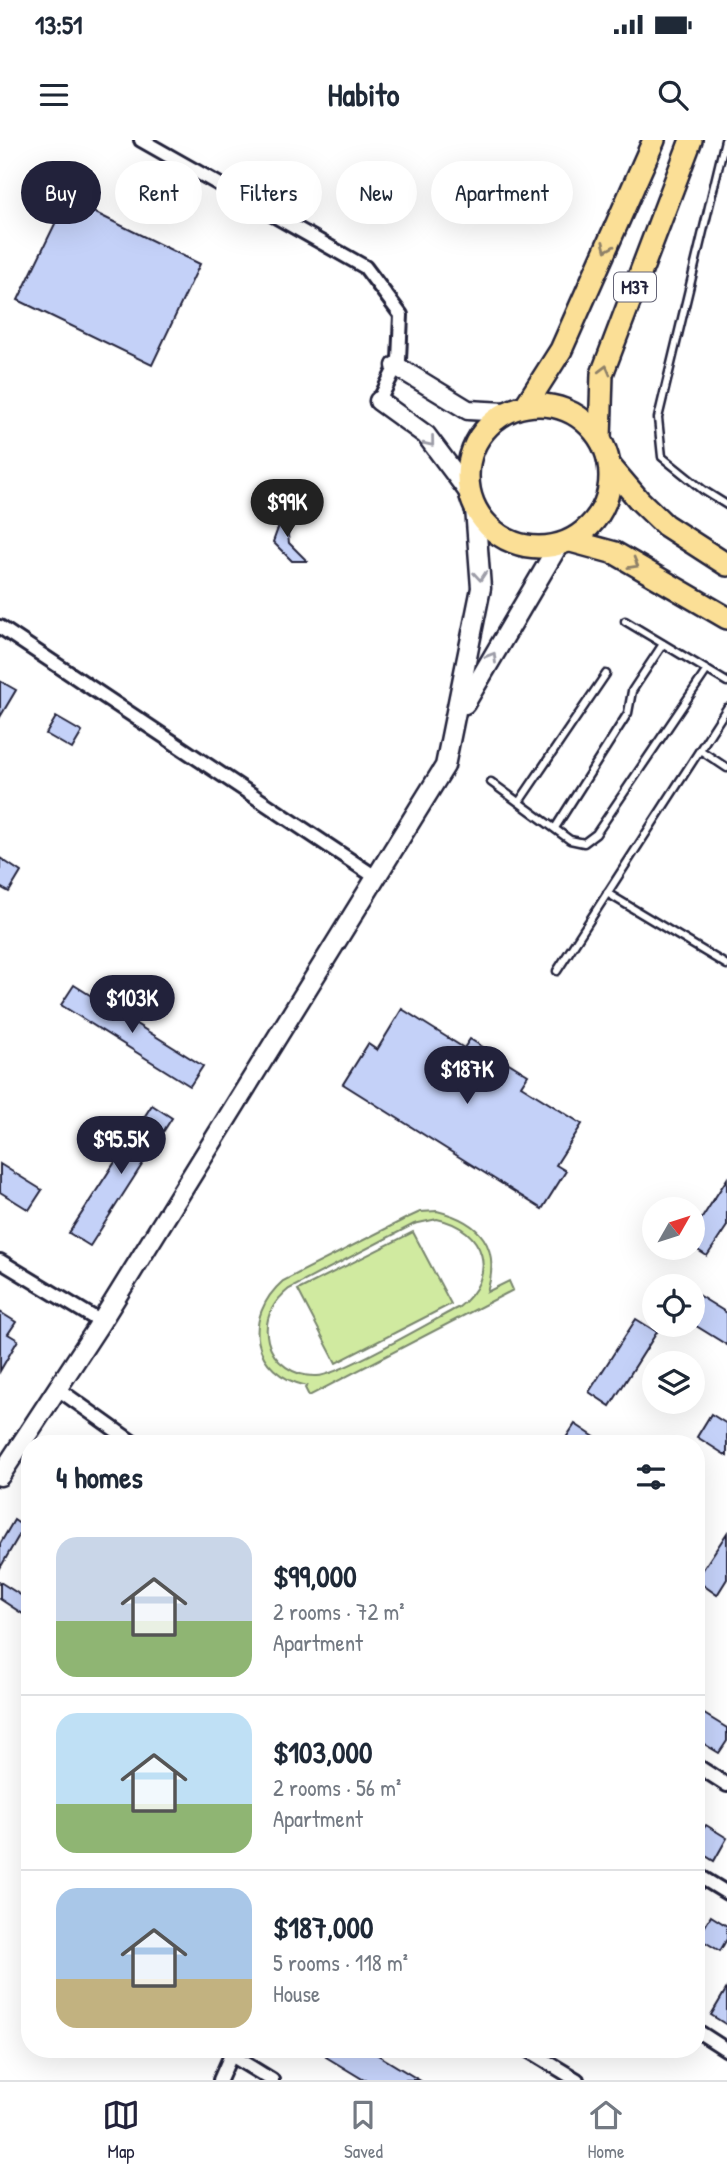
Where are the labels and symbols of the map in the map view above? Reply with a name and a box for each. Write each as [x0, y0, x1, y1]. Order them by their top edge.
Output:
one-way arrow [601, 240, 615, 252]
road number: M37 [614, 272, 656, 302]
one-way arrow [597, 364, 611, 376]
one-way arrow [422, 435, 435, 447]
pin: $99K [246, 480, 328, 539]
one-way arrow [627, 556, 640, 569]
one-way arrow [472, 570, 487, 581]
one-way arrow [484, 652, 497, 665]
pin: $103K [83, 976, 181, 1035]
pin: $187K [418, 1046, 516, 1106]
pin: $95.5K [64, 1116, 178, 1176]
north arrow [642, 1197, 705, 1260]

